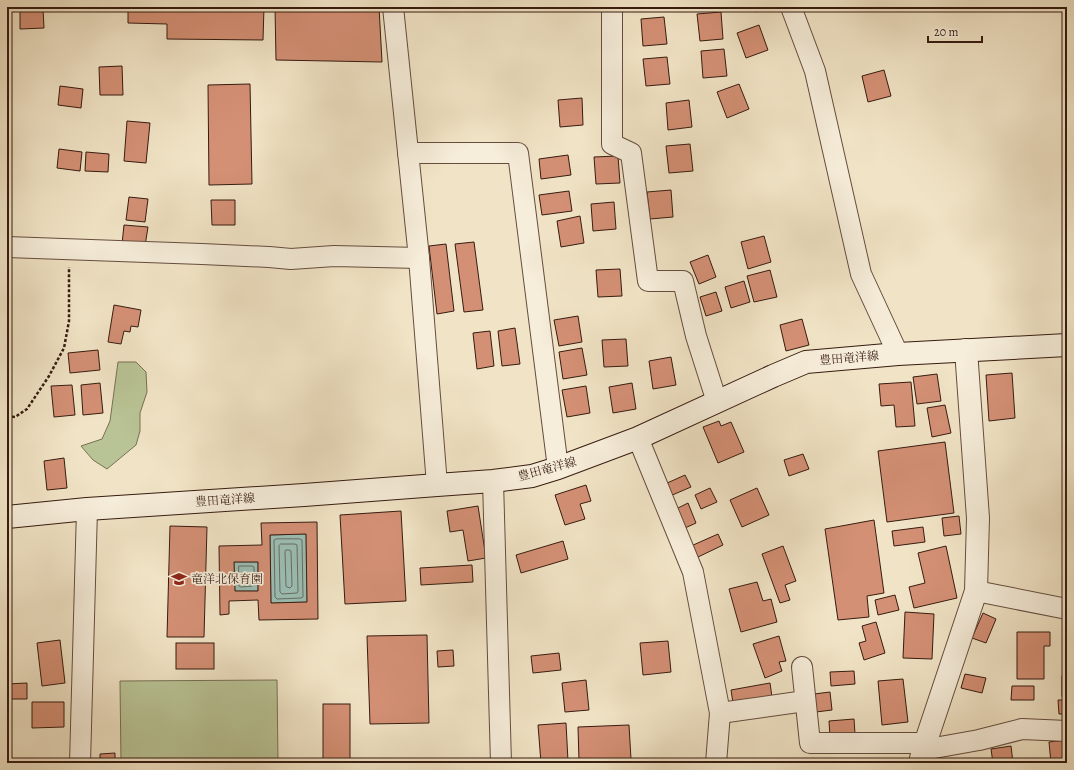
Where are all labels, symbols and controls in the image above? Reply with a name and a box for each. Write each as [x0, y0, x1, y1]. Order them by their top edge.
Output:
scale bar [928, 18, 982, 44]
text: 20 m [934, 24, 958, 40]
street label: 豊田竜洋線 [818, 347, 880, 369]
street label: 豊田竜洋線 [516, 454, 578, 484]
street label: 豊田竜洋線 [195, 490, 255, 510]
school or university icon: 竜洋北保育園 [170, 570, 188, 588]
place label: 竜洋北保育園 [191, 571, 263, 587]

